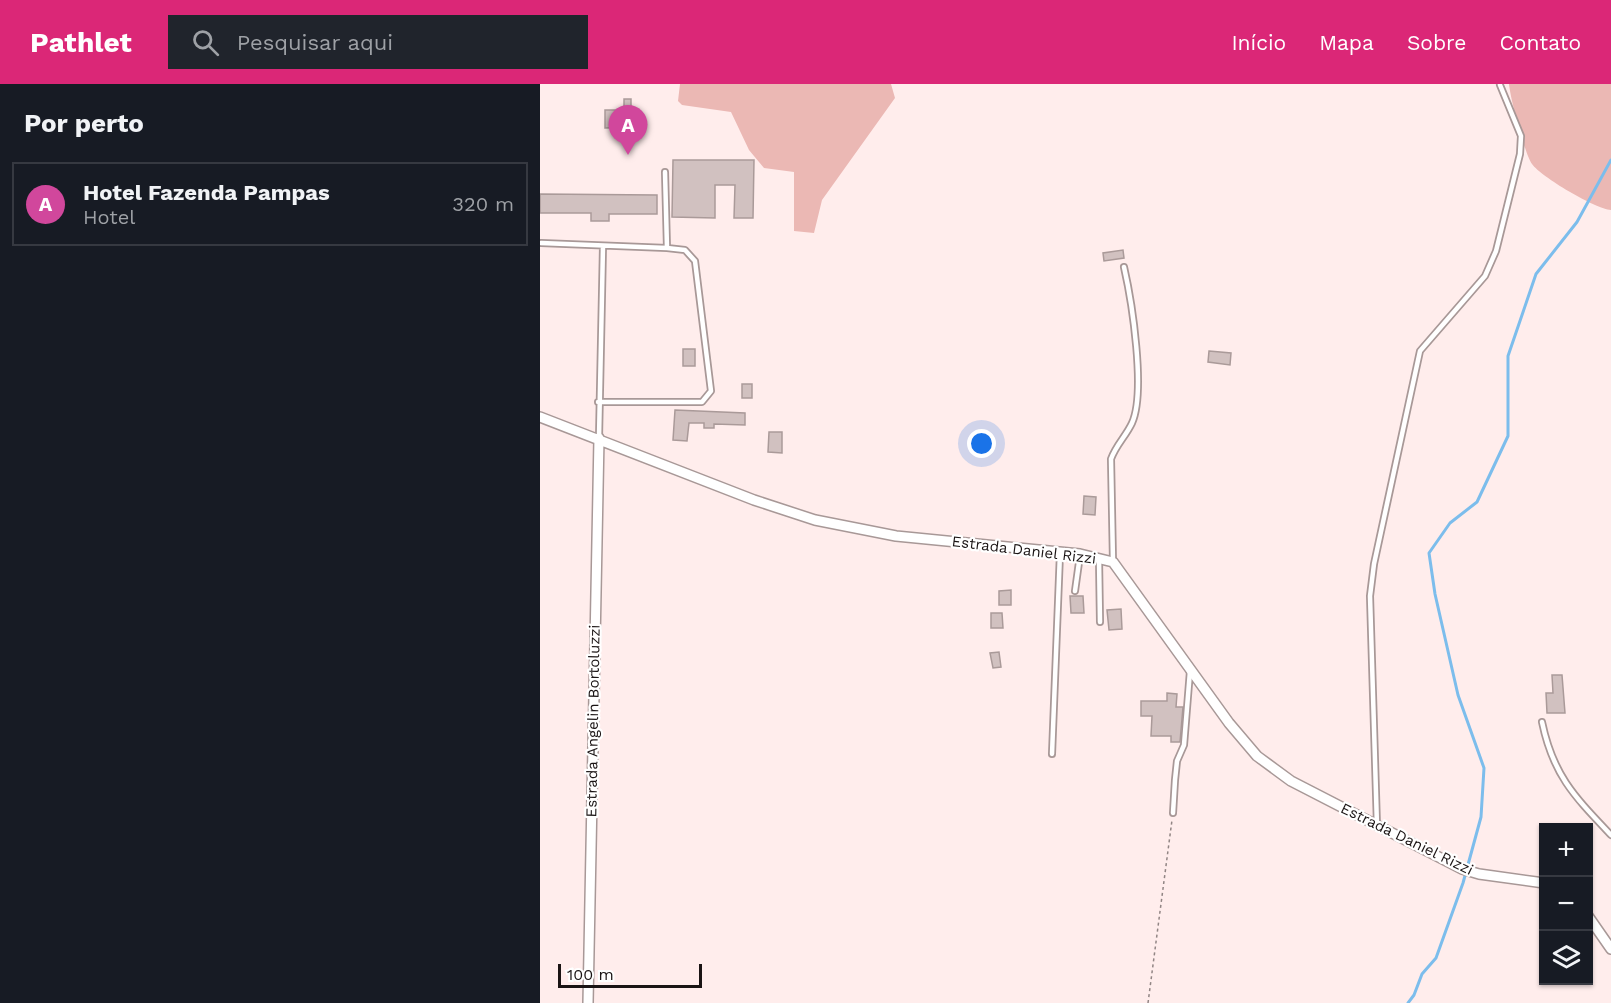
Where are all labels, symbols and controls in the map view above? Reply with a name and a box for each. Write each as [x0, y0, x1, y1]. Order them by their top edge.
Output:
search box [168, 15, 588, 69]
text: Pathlet [30, 26, 132, 59]
icon: search [189, 26, 222, 59]
text: Pesquisar aqui [237, 30, 393, 55]
text: Início [1231, 30, 1286, 55]
text: Mapa [1319, 30, 1374, 55]
text: Sobre [1407, 30, 1466, 55]
text: Contato [1499, 30, 1581, 55]
pin: A [608, 106, 647, 155]
text: Por perto [24, 108, 144, 138]
text: Hotel Fazenda Pampas [83, 180, 330, 205]
text: A [39, 192, 52, 216]
text: 320 m [452, 192, 514, 216]
text: Hotel [83, 205, 135, 229]
your location [967, 429, 996, 458]
street label: Estrada Daniel Rizzi [951, 532, 1097, 568]
street label: Estrada Angelin Bortoluzzi [582, 625, 604, 817]
street label: Estrada Daniel Rizzi [1338, 799, 1476, 879]
map controls [1539, 823, 1593, 985]
button: + [1539, 823, 1593, 877]
button: − [1539, 877, 1593, 931]
button: layers [1539, 931, 1593, 985]
scale bar [558, 961, 702, 988]
text: 100 m [567, 965, 614, 984]

